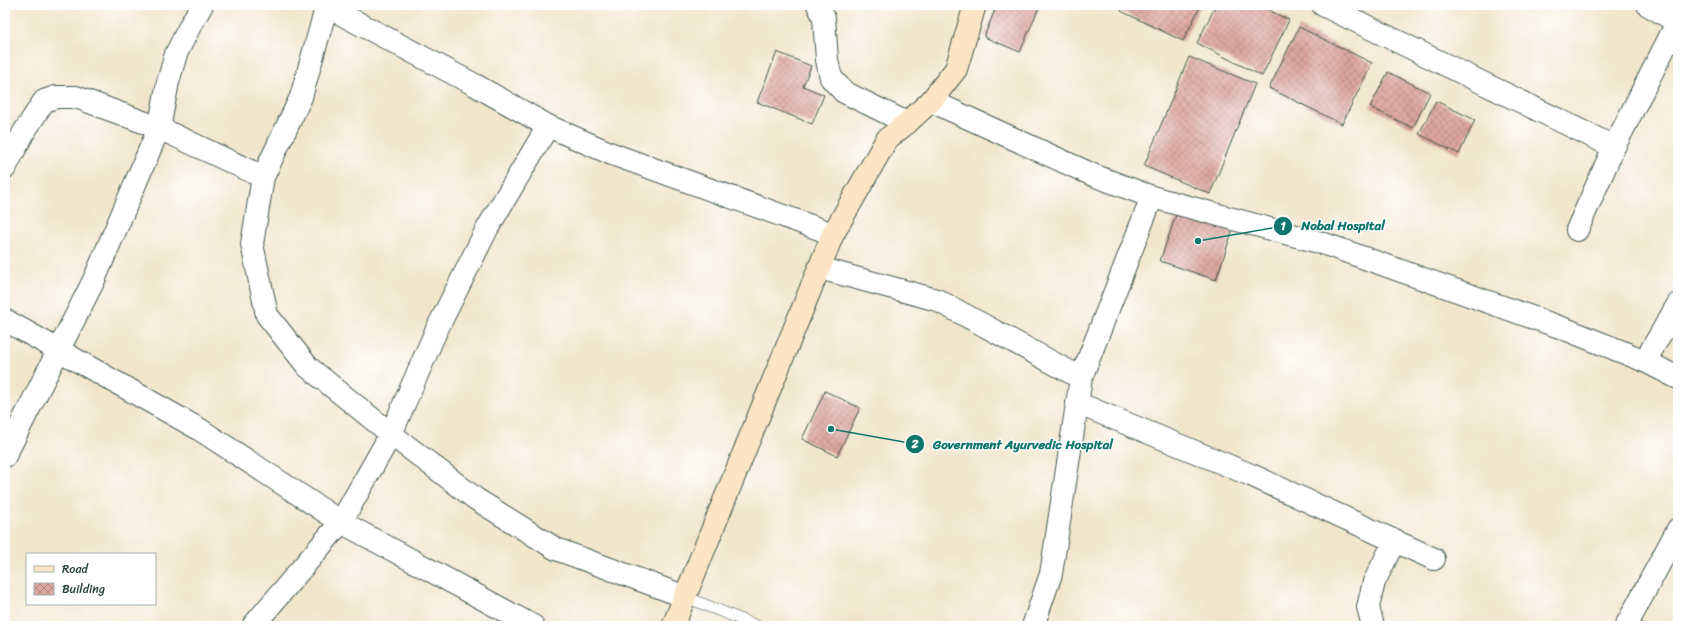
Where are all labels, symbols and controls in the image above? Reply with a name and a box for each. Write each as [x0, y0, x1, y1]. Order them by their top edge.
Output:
callout: Nobal Hospital [1273, 213, 1393, 238]
text: Nobal Hospital [1300, 214, 1386, 237]
text: 1 [1280, 215, 1286, 237]
callout: Government Ayurvedic Hospital [905, 432, 1121, 457]
text: 2 [911, 433, 919, 455]
text: Government Ayurvedic Hospital [932, 433, 1114, 456]
legend [26, 553, 156, 605]
text: Road [62, 558, 89, 580]
text: Building [62, 578, 105, 600]

